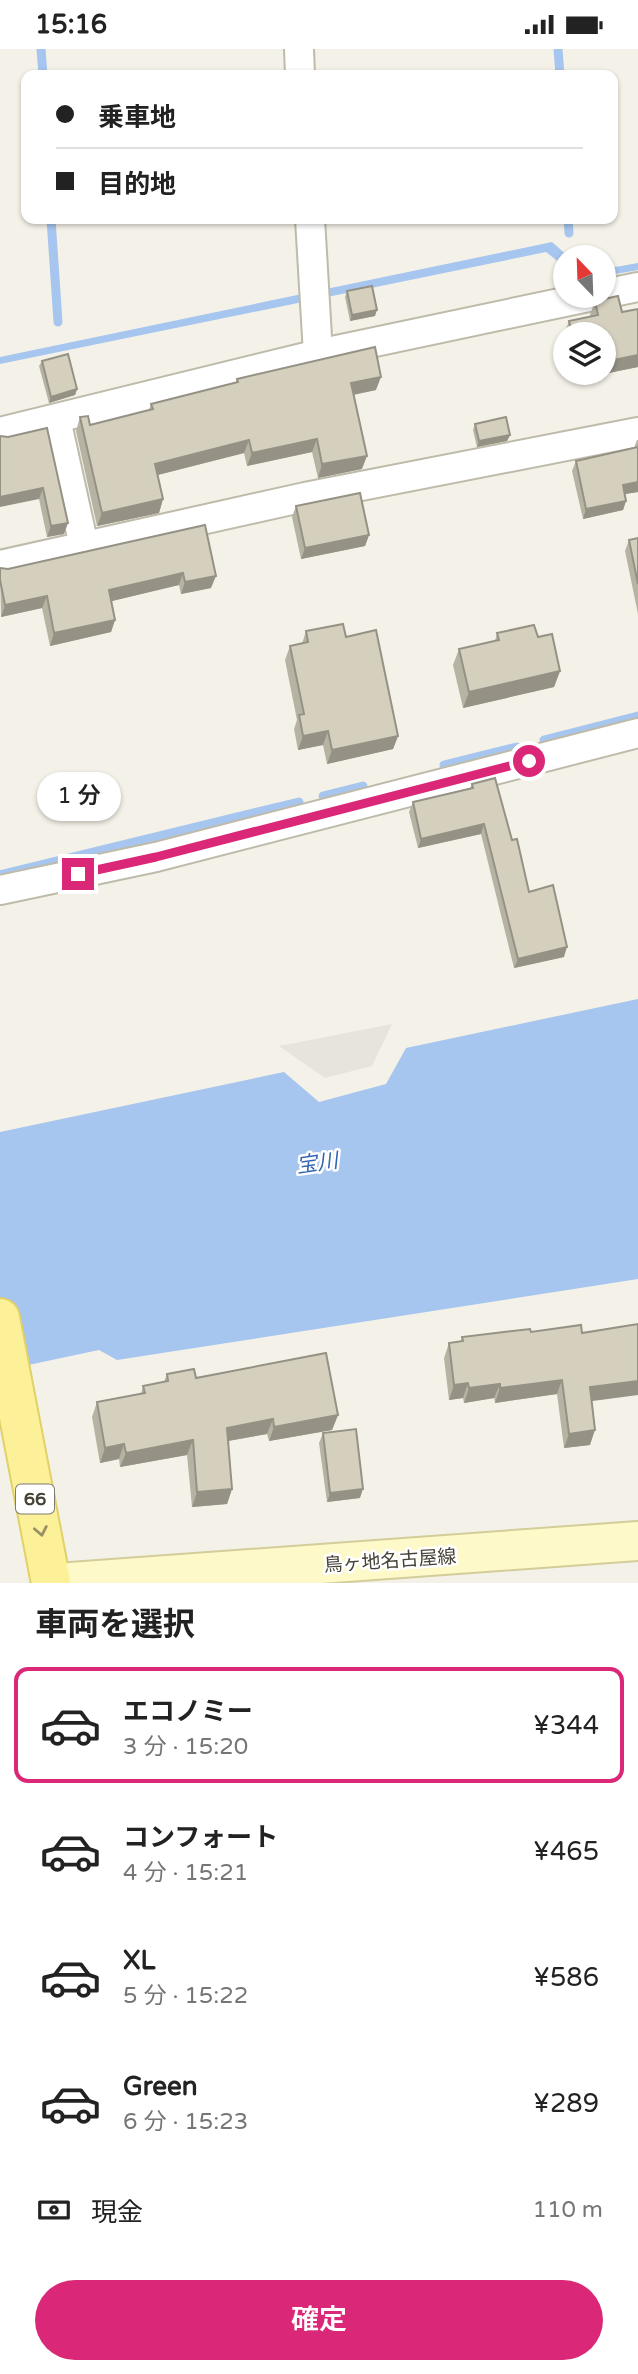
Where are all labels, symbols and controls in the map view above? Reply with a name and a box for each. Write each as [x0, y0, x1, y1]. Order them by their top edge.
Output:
text: 15:16 [35, 9, 107, 40]
text: 乗車地 [98, 102, 176, 133]
text: 目的地 [98, 169, 176, 200]
north arrow [553, 245, 616, 308]
map controls [553, 245, 616, 385]
button: layers [553, 322, 616, 385]
route start [513, 745, 545, 777]
callout: 1 分 [36, 773, 120, 821]
text: 1 分 [57, 782, 101, 810]
route end [62, 858, 94, 890]
water label: 宝川 [295, 1148, 342, 1179]
road number: 66 [16, 1485, 54, 1513]
one-way arrow [33, 1525, 48, 1537]
street label: 鳥ヶ地名古屋線 [323, 1545, 457, 1577]
text: 車両を選択 [35, 1606, 195, 1644]
icon: car [39, 1694, 102, 1757]
text: エコノミー [123, 1696, 253, 1727]
text: ¥344 [533, 1710, 599, 1741]
text: 3 分 · 15:20 [123, 1733, 248, 1761]
icon: car [39, 1820, 102, 1883]
text: コンフォート [123, 1822, 278, 1853]
text: ¥465 [533, 1836, 599, 1867]
text: 4 分 · 15:21 [123, 1859, 248, 1887]
text: XL [123, 1945, 155, 1976]
icon: car [39, 1946, 102, 2009]
text: ¥586 [533, 1962, 599, 1993]
text: 5 分 · 15:22 [123, 1982, 248, 2010]
text: Green [123, 2071, 198, 2102]
icon: car [39, 2072, 102, 2135]
text: ¥289 [533, 2088, 599, 2119]
text: 6 分 · 15:23 [123, 2108, 248, 2136]
icon: cash [35, 2191, 73, 2229]
text: 110 m [533, 2196, 603, 2224]
text: 現金 [91, 2197, 143, 2228]
button: 確定 [35, 2280, 603, 2360]

